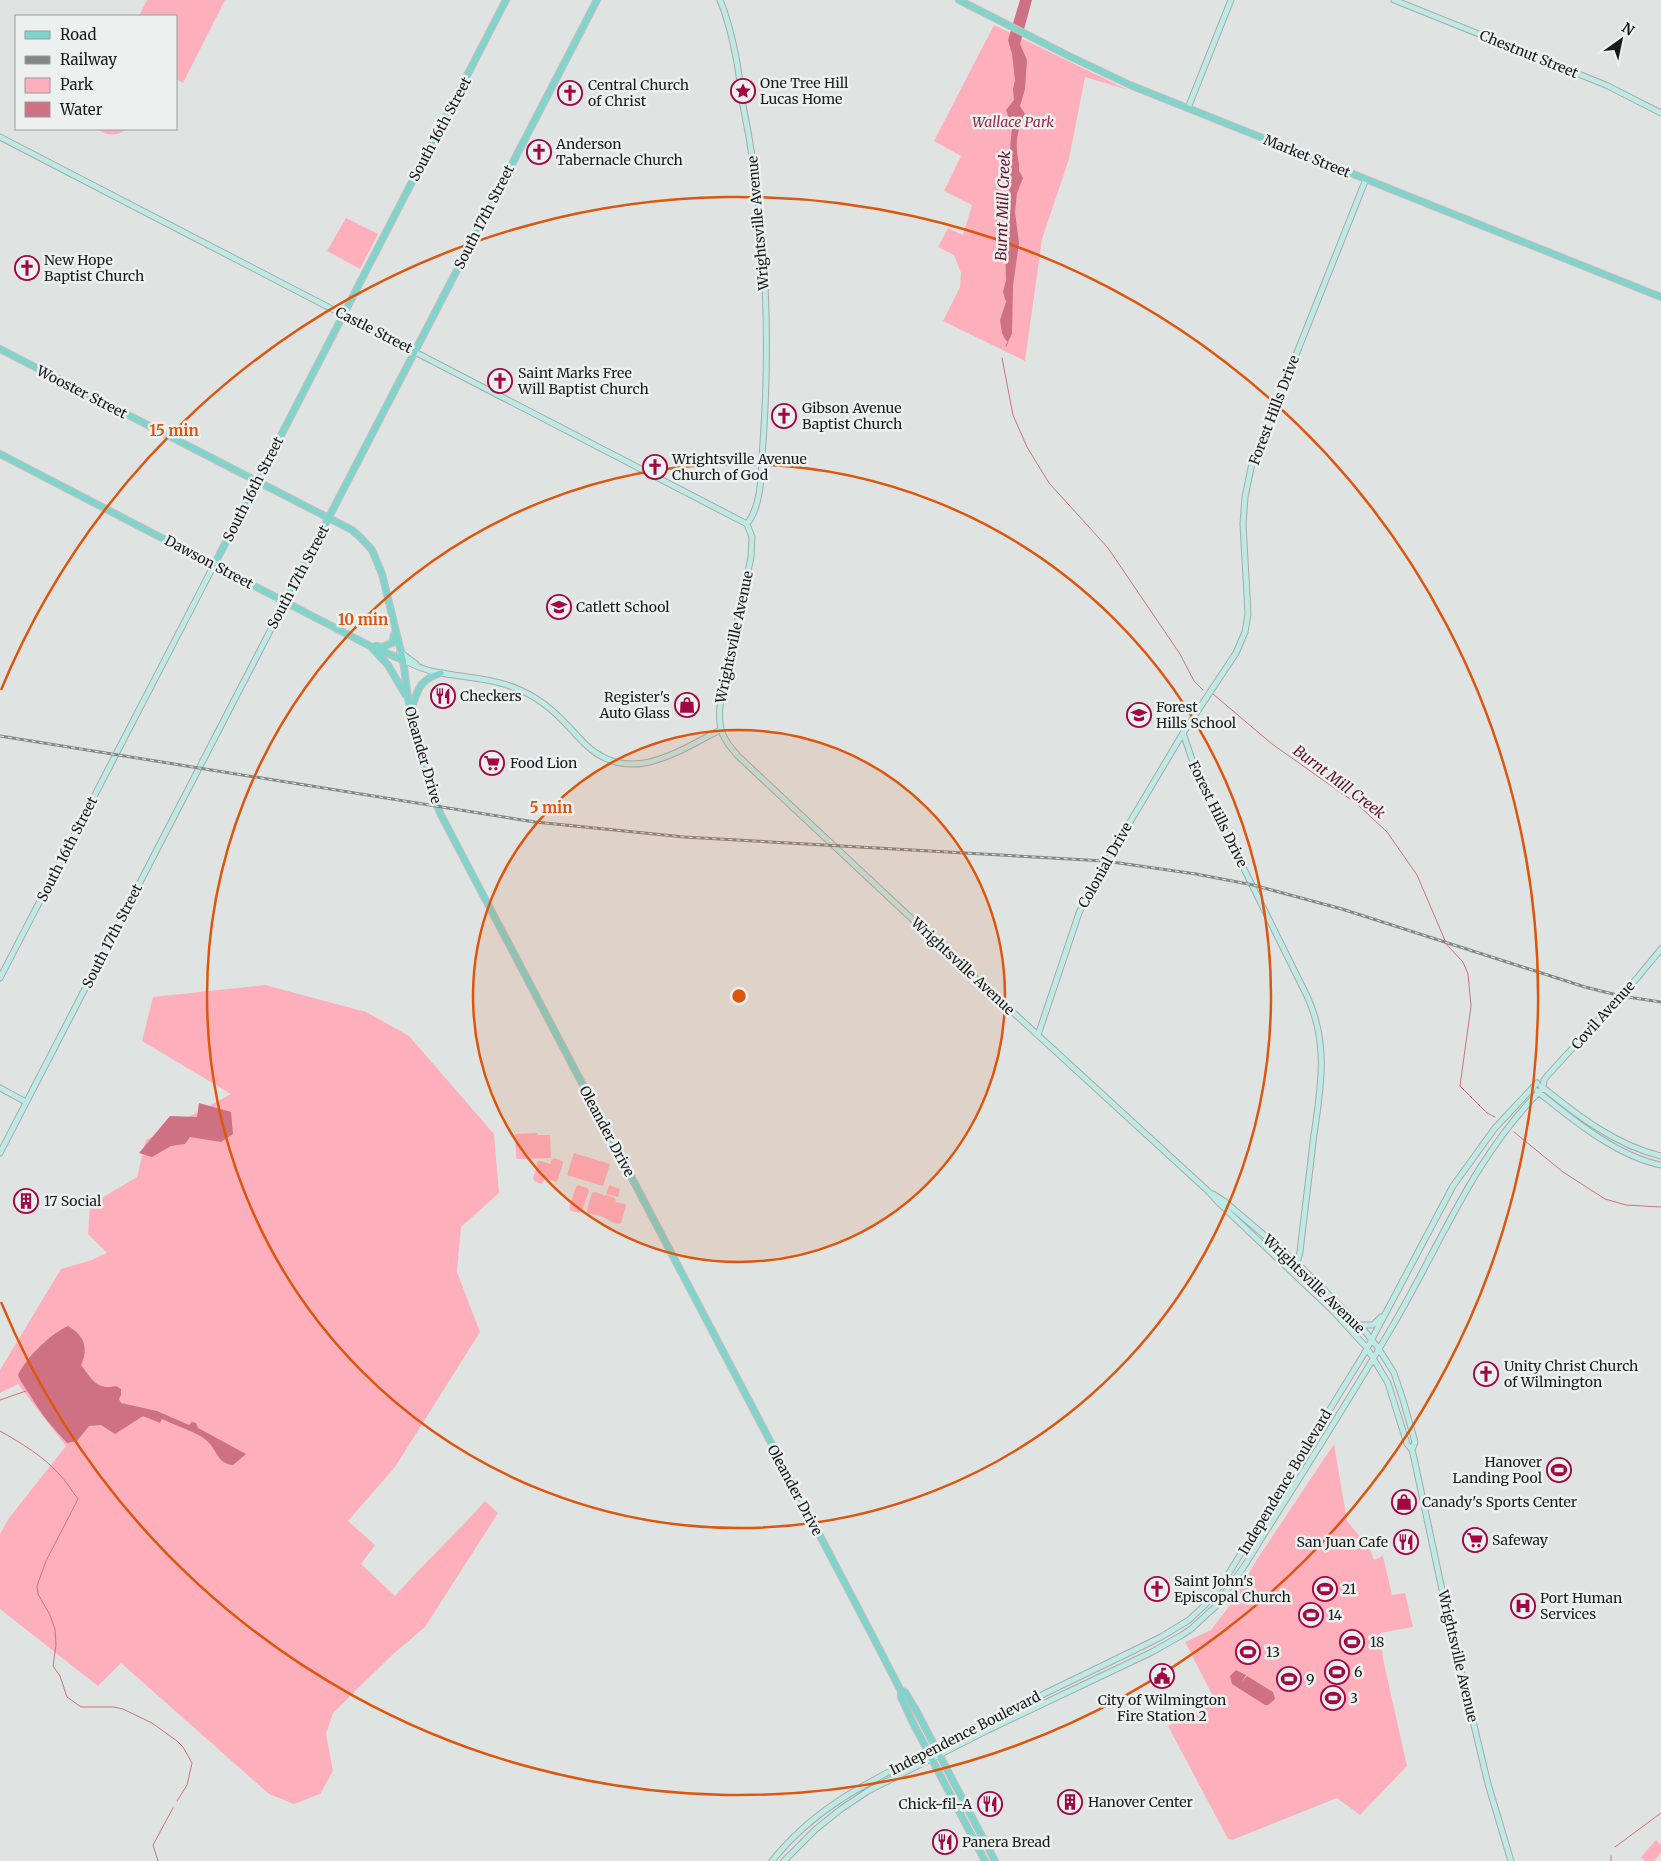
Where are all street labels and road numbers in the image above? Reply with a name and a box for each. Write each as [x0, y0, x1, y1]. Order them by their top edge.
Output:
street label: Chestnut Street [1477, 26, 1581, 82]
street label: South 16th Street [405, 73, 475, 184]
street label: Market Street [1261, 130, 1354, 182]
street label: Wrightsville Avenue [743, 155, 773, 292]
street label: South 17th Street [450, 161, 518, 272]
street label: Castle Street [332, 303, 416, 357]
street label: Forest Hills Drive [1245, 353, 1303, 467]
street label: Wooster Street [33, 361, 131, 423]
street label: South 16th Street [219, 433, 287, 544]
street label: South 17th Street [263, 522, 333, 632]
street label: Dawson Street [162, 531, 257, 593]
street label: Wrightsville Avenue [711, 569, 757, 706]
street label: Oleander Drive [401, 704, 445, 806]
street label: Forest Hills Drive [1184, 758, 1252, 870]
street label: South 16th Street [33, 793, 101, 904]
street label: Colonial Drive [1074, 819, 1136, 911]
street label: South 17th Street [78, 880, 146, 991]
street label: Wrightsville Avenue [907, 913, 1018, 1019]
street label: Covil Avenue [1567, 977, 1639, 1053]
street label: Oleander Drive [576, 1083, 638, 1179]
street label: Wrightsville Avenue [1259, 1230, 1369, 1337]
street label: Independence Boulevard [1234, 1406, 1336, 1558]
street label: Oleander Drive [764, 1442, 826, 1538]
street label: Wrightsville Avenue [1434, 1587, 1482, 1724]
street label: Independence Boulevard [887, 1687, 1044, 1779]

